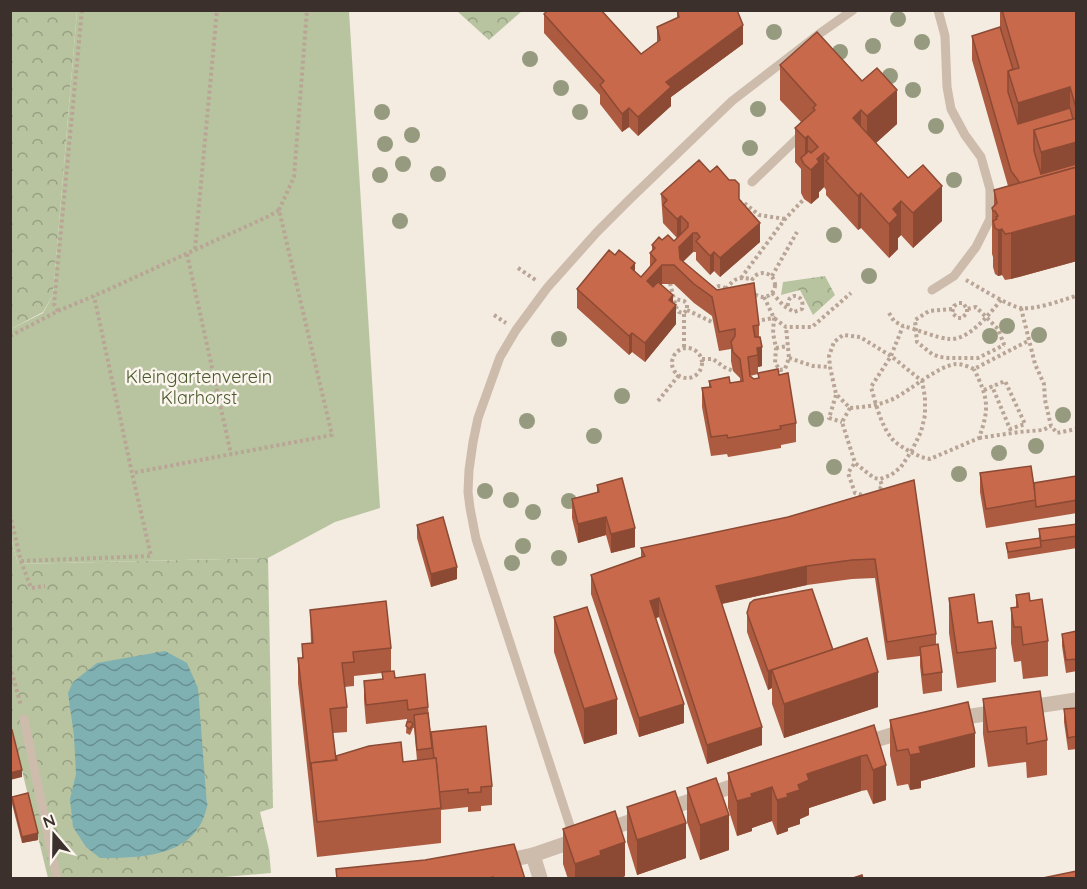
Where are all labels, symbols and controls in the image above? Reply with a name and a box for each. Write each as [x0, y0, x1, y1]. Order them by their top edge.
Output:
park label: Kleingartenverein Klarhorst [126, 365, 272, 409]
north arrow [24, 805, 84, 865]
text: N [40, 809, 58, 832]

